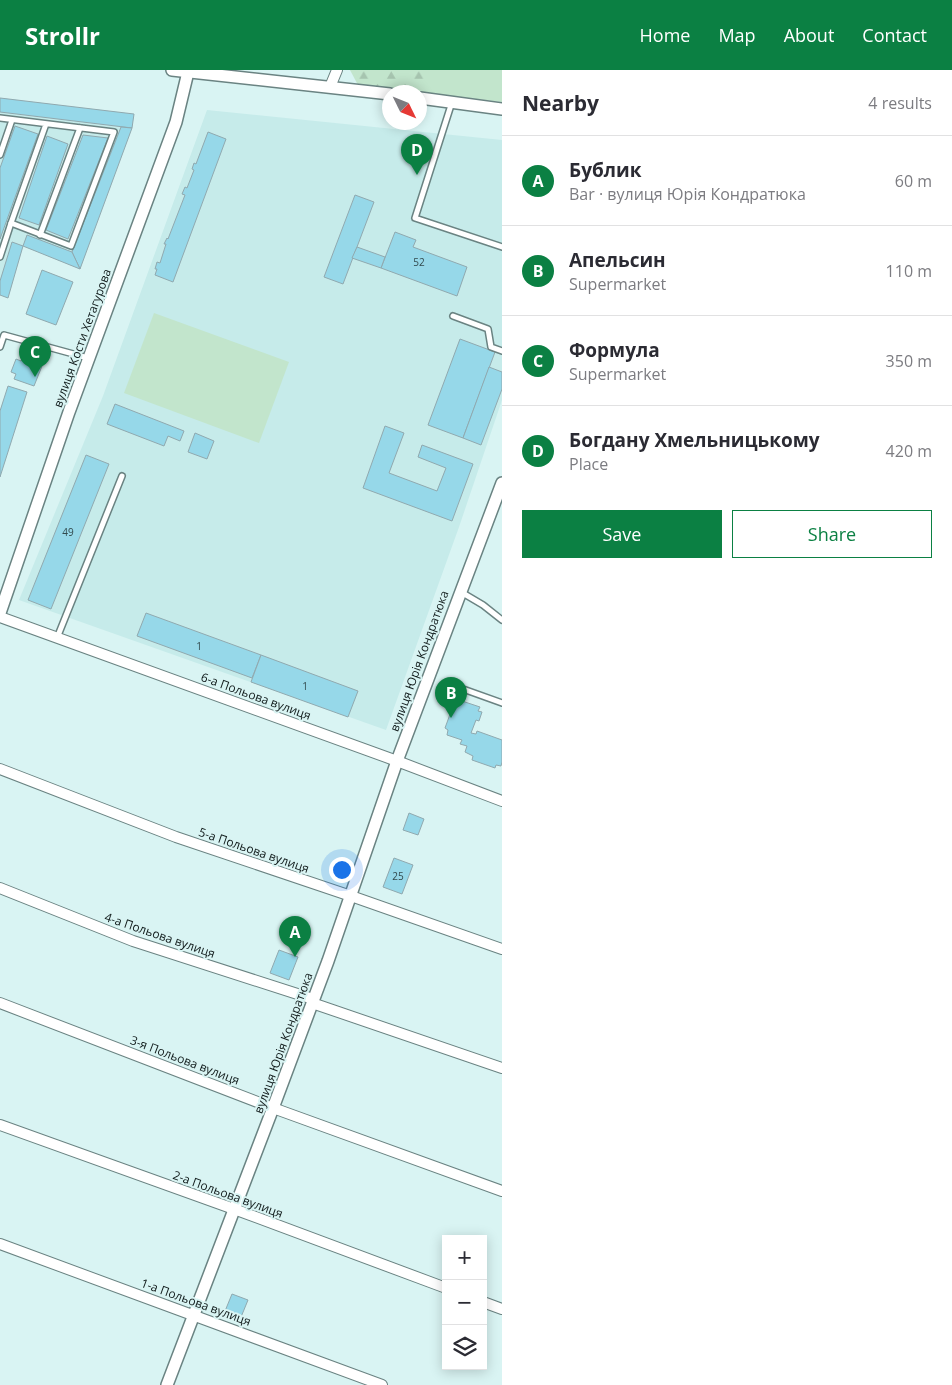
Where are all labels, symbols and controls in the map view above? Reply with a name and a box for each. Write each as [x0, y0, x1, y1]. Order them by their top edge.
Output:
text: Strollr [25, 19, 100, 52]
text: Home [640, 23, 690, 47]
text: Map [718, 23, 756, 47]
text: About [784, 23, 834, 47]
text: Contact [862, 23, 927, 47]
north arrow [382, 85, 427, 130]
text: Nearby [522, 89, 599, 117]
text: 4 results [868, 92, 932, 114]
pin: D [401, 134, 433, 175]
text: Бублик [569, 157, 641, 183]
text: A [532, 170, 544, 192]
text: 60 m [895, 170, 932, 192]
text: Bar · вулиця Юрія Кондратюка [569, 183, 806, 205]
text: Апельсин [569, 247, 666, 273]
house number: 52 [413, 255, 425, 269]
text: B [533, 260, 543, 282]
text: 110 m [886, 260, 932, 282]
street label: вулиця Кости Хетагурова [49, 266, 115, 410]
text: Supermarket [569, 273, 666, 295]
pin: C [19, 336, 51, 377]
text: Формула [569, 337, 660, 363]
text: C [533, 350, 543, 372]
text: 350 m [886, 350, 932, 372]
text: Supermarket [569, 363, 666, 385]
text: Богдану Хмельницькому [569, 427, 820, 453]
text: D [532, 440, 544, 462]
text: 420 m [886, 440, 932, 462]
text: Place [569, 453, 608, 475]
button: Save [522, 510, 722, 558]
button: Share [732, 510, 932, 558]
house number: 49 [62, 525, 74, 539]
street label: вулиця Юрія Кондратюка [386, 588, 452, 734]
house number: 1 [196, 639, 202, 653]
street label: 6-а Польова вулиця [199, 668, 313, 724]
pin: B [435, 677, 467, 718]
house number: 1 [302, 679, 308, 693]
street label: 5-а Польова вулиця [196, 823, 312, 877]
your location [329, 857, 355, 883]
house number: 25 [392, 869, 404, 883]
street label: 4-а Польова вулиця [102, 908, 218, 962]
pin: A [279, 916, 311, 957]
street label: вулиця Юрія Кондратюка [250, 970, 316, 1116]
street label: 3-я Польова вулиця [128, 1031, 242, 1089]
street label: 2-а Польова вулиця [171, 1166, 285, 1222]
map controls [442, 1235, 487, 1370]
button: + [442, 1235, 487, 1280]
street label: 1-а Польова вулиця [139, 1274, 253, 1330]
button: − [442, 1280, 487, 1325]
button: layers [442, 1325, 487, 1370]

